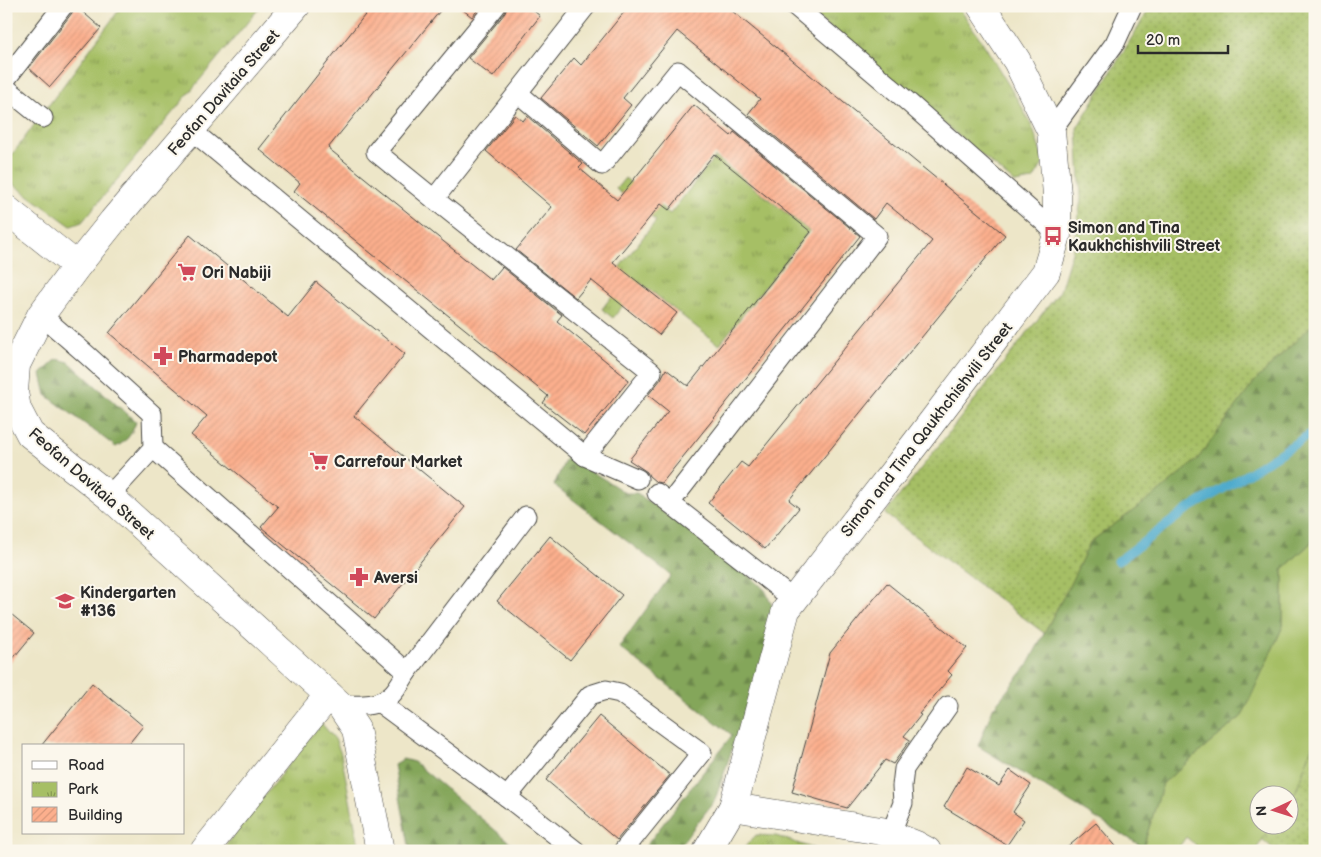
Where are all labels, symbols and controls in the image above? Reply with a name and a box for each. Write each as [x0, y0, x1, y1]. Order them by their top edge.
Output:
scale bar [1138, 22, 1228, 54]
street label: Feofan Davitaia Street [164, 26, 284, 160]
text: 20 m [1146, 31, 1180, 50]
place label: Simon and Tina Kaukhchishvili Street [1068, 219, 1221, 256]
bus stop icon: Simon and Tina Kaukhchishvili Street [1042, 225, 1064, 247]
supermarket icon: Ori Nabiji [176, 261, 198, 283]
place label: Ori Nabiji [202, 264, 271, 283]
street label: Simon and Tina Qaukhchishvili Street [838, 319, 1017, 541]
pharmacy icon: Pharmadepot [152, 345, 174, 367]
place label: Pharmadepot [178, 348, 278, 367]
street label: Feofan Davitaia Street [24, 424, 158, 544]
supermarket icon: Carrefour Market [308, 450, 330, 472]
place label: Carrefour Market [334, 453, 463, 472]
pharmacy icon: Aversi [348, 566, 370, 588]
place label: Aversi [373, 569, 418, 588]
place label: Kindergarten #136 [80, 584, 176, 621]
school or university icon: Kindergarten #136 [54, 590, 76, 612]
legend [22, 744, 185, 834]
text: Road [68, 756, 104, 775]
text: Park [68, 780, 99, 799]
north arrow [1248, 784, 1298, 834]
text: N [1253, 805, 1270, 817]
text: Building [68, 806, 123, 825]

